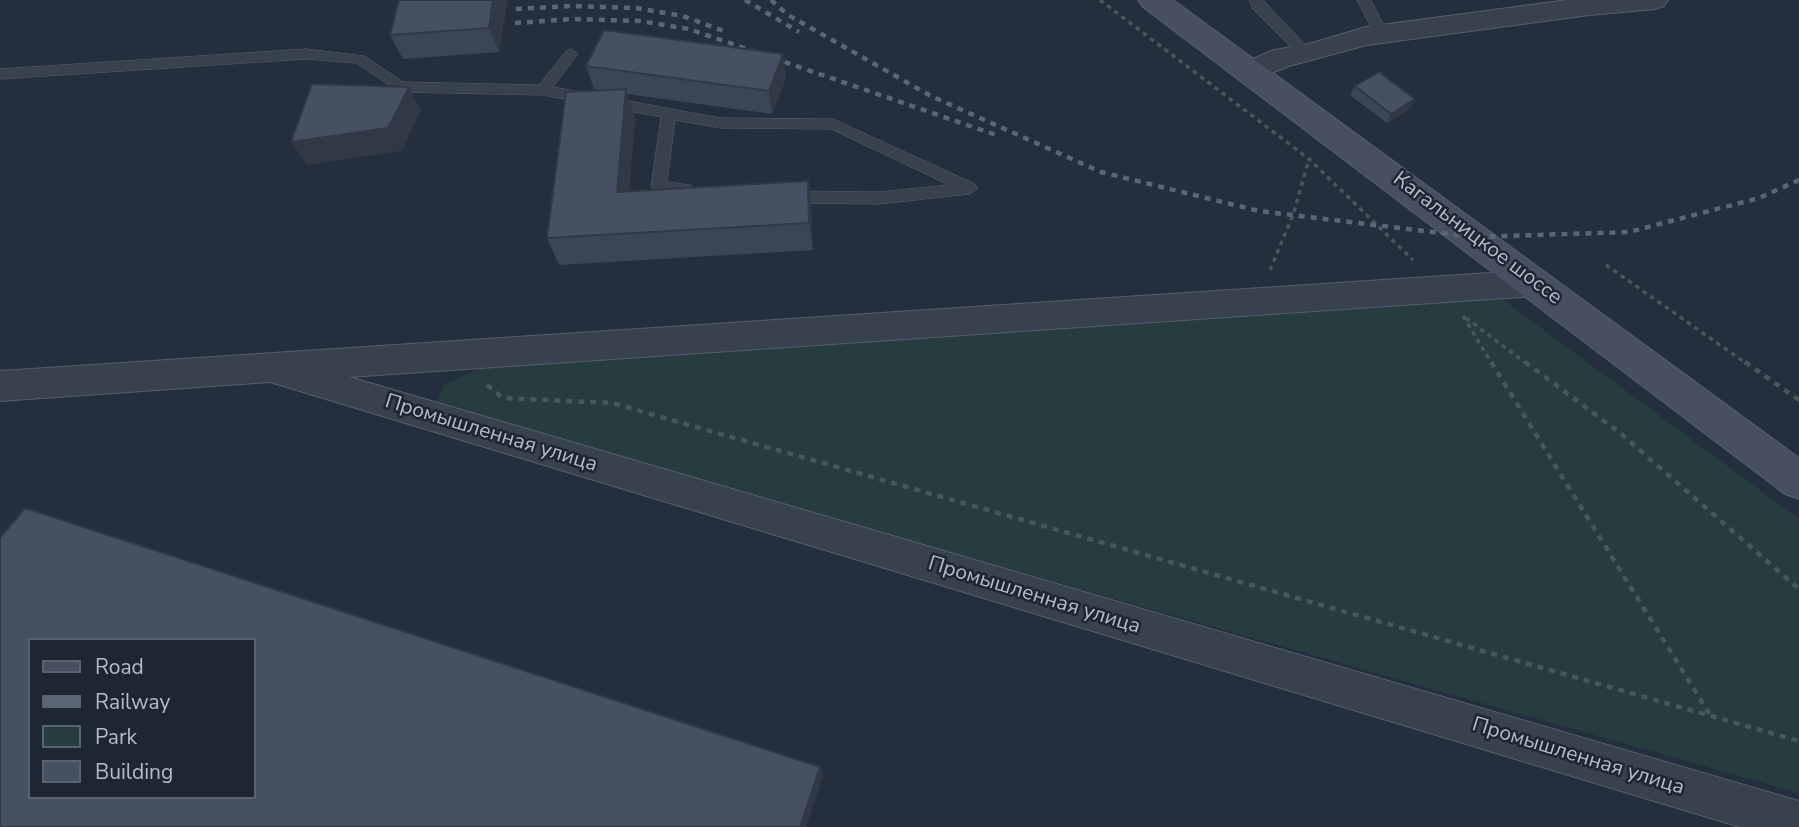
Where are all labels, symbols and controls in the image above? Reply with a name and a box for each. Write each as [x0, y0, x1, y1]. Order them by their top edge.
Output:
street label: Кагальницкое шоссе [1387, 167, 1567, 311]
street label: Промышленная улица [382, 390, 600, 478]
street label: Промышленная улица [925, 552, 1143, 640]
legend [28, 638, 256, 799]
text: Road [95, 653, 144, 681]
text: Railway [95, 688, 170, 716]
street label: Промышленная улица [1469, 713, 1687, 801]
text: Park [95, 723, 137, 751]
text: Building [95, 758, 173, 786]

